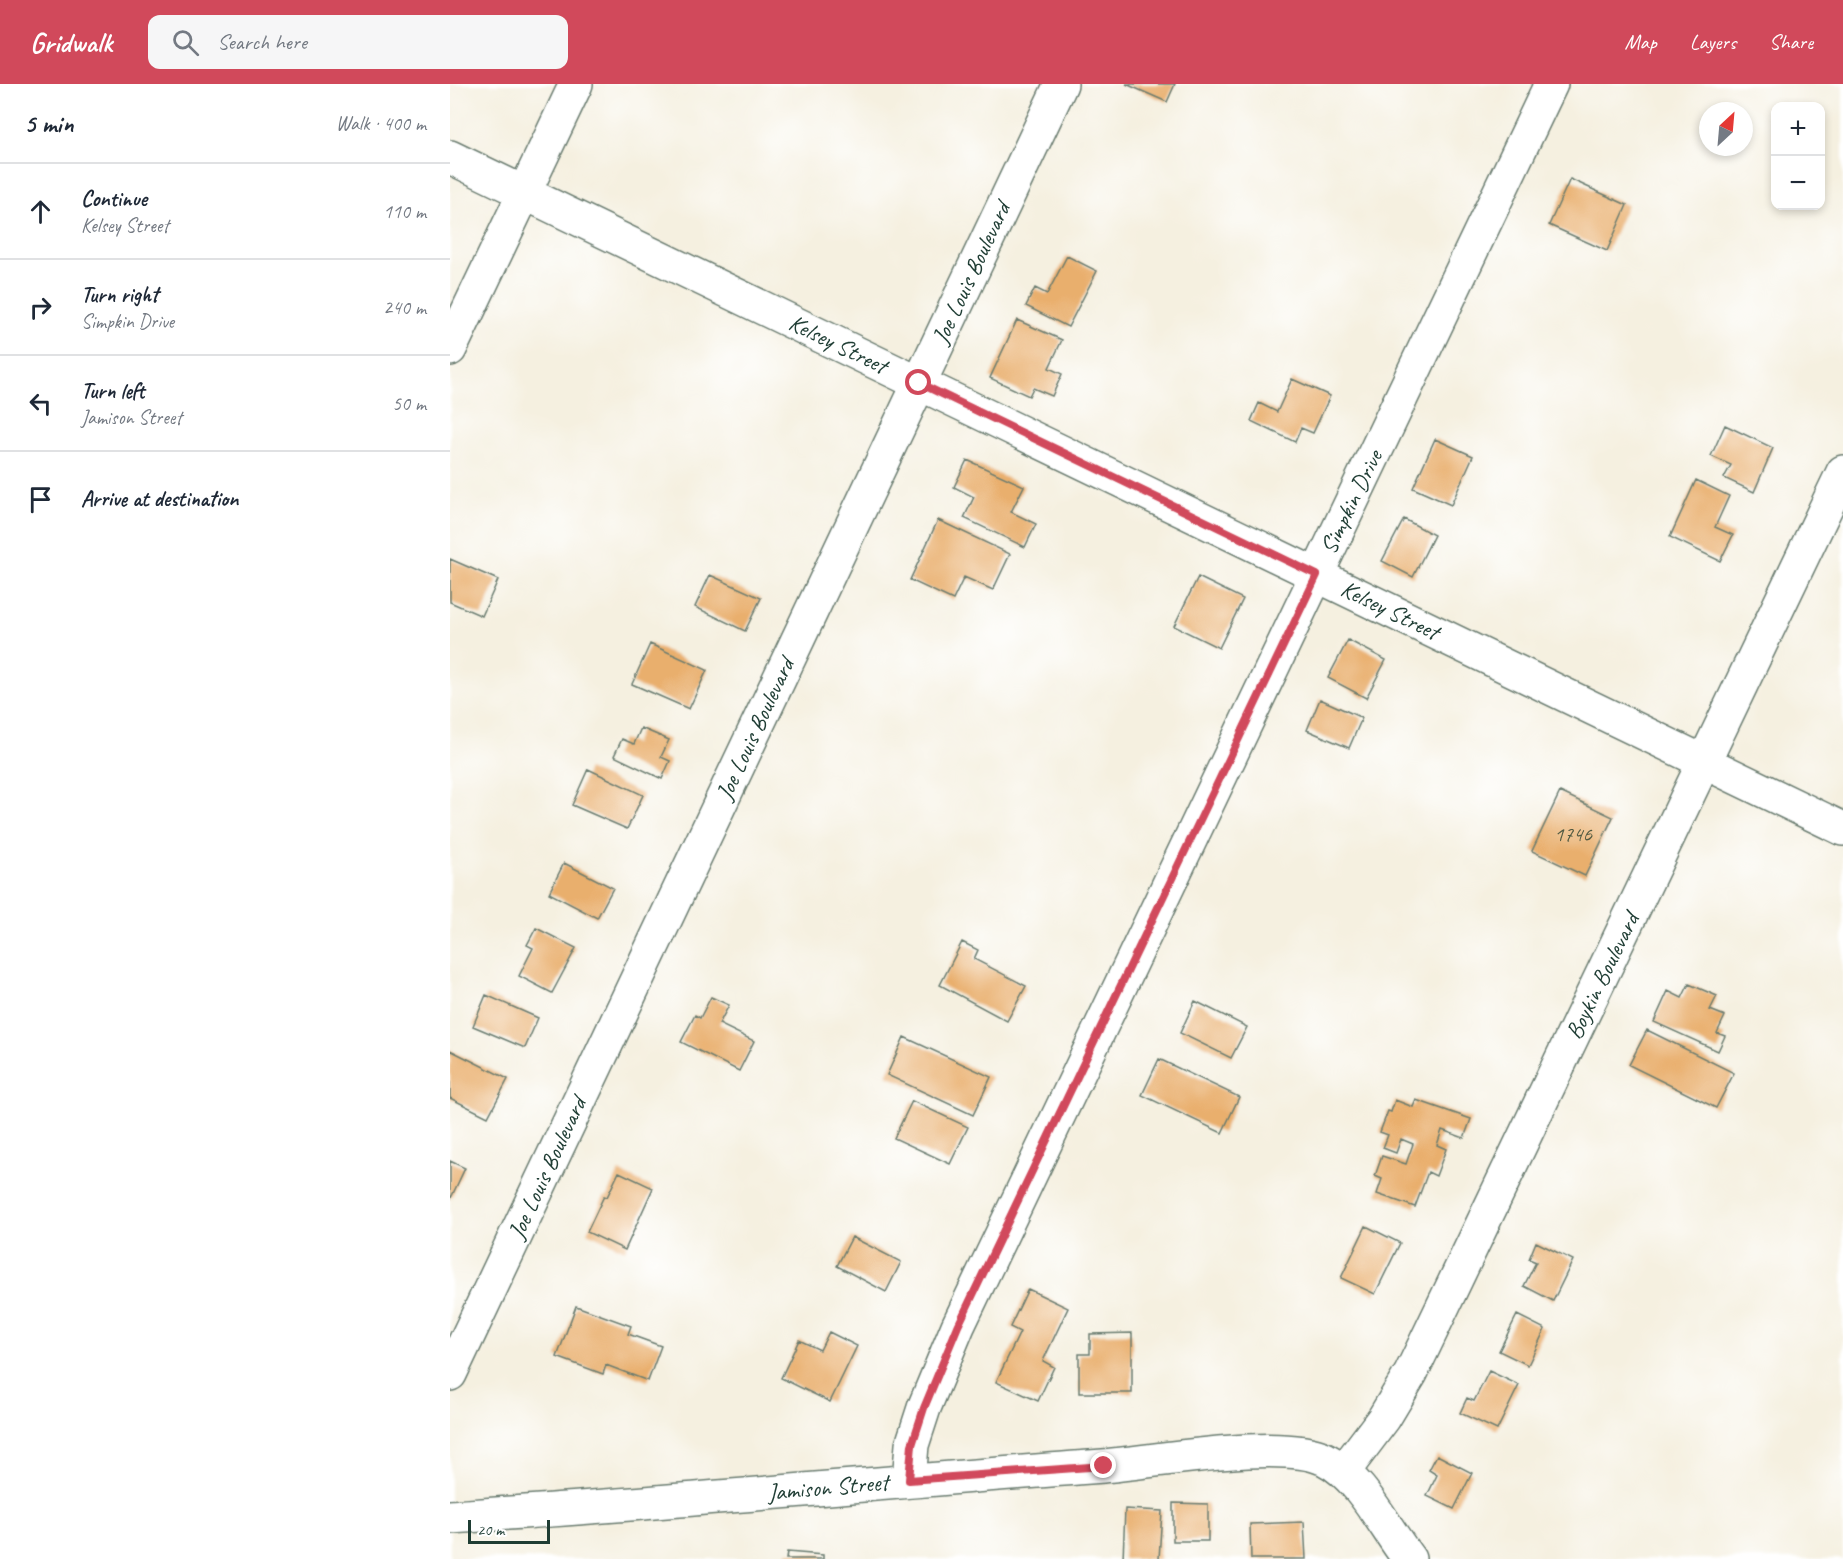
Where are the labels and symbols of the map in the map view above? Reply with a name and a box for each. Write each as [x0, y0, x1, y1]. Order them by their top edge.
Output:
north arrow [1699, 102, 1753, 156]
street label: Joe Louis Boulevard [925, 194, 1018, 349]
street label: Kelsey Street [784, 307, 895, 382]
route start [905, 369, 931, 395]
street label: Simpkin Drive [1313, 443, 1390, 559]
street label: Kelsey Street [1336, 573, 1447, 648]
street label: Joe Louis Boulevard [709, 650, 802, 805]
house number: 1746 [1554, 821, 1592, 847]
street label: Boykin Boulevard [1559, 905, 1647, 1044]
street label: Joe Louis Boulevard [501, 1089, 594, 1244]
route end [1090, 1452, 1116, 1478]
street label: Jamison Street [765, 1467, 893, 1507]
scale bar [468, 1517, 550, 1544]

